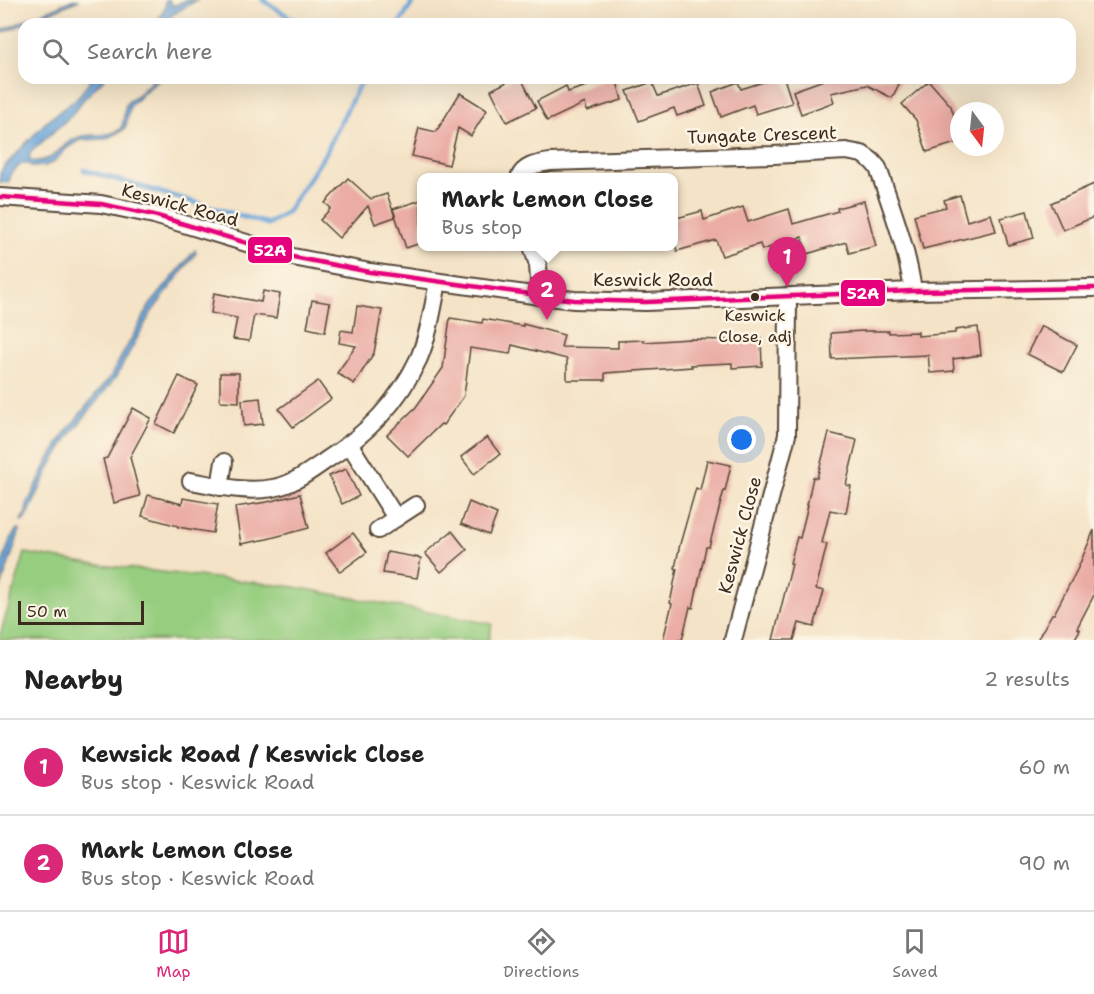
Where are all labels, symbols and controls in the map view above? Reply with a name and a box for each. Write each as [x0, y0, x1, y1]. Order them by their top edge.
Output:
search box [18, 18, 1076, 84]
icon: search [39, 35, 72, 68]
text: Search here [87, 37, 213, 66]
north arrow [950, 102, 1004, 156]
street label: Tungate Crescent [687, 120, 837, 150]
popup [417, 173, 678, 251]
street label: Keswick Road [119, 178, 241, 232]
text: Mark Lemon Close [442, 185, 653, 214]
text: Bus stop [442, 214, 522, 240]
line badge: 52A [247, 236, 293, 264]
pin: 1 [768, 238, 806, 287]
text: 52A [254, 240, 286, 261]
street label: Keswick Road [593, 268, 713, 292]
pin: 2 [528, 270, 566, 320]
line badge: 52A [840, 279, 886, 307]
text: 52A [847, 283, 879, 304]
marker: Keswick Close, adj [749, 291, 761, 303]
place label: Keswick Close, adj [718, 305, 792, 347]
your location [727, 425, 756, 454]
street label: Keswick Close [713, 474, 767, 596]
scale bar [18, 598, 144, 626]
text: 50 m [27, 601, 67, 622]
text: Nearby [24, 662, 123, 697]
text: 2 results [984, 666, 1070, 692]
text: Kewsick Road / Keswick Close [81, 740, 425, 769]
text: 1 [39, 754, 48, 780]
text: 60 m [1018, 754, 1070, 780]
text: Bus stop · Keswick Road [81, 769, 315, 795]
text: Mark Lemon Close [81, 836, 293, 865]
text: 2 [37, 850, 51, 876]
text: 90 m [1018, 850, 1070, 876]
text: Bus stop · Keswick Road [81, 865, 315, 891]
tab: Map [156, 925, 191, 982]
tab: Directions [503, 925, 580, 982]
tab: Saved [892, 925, 938, 982]

